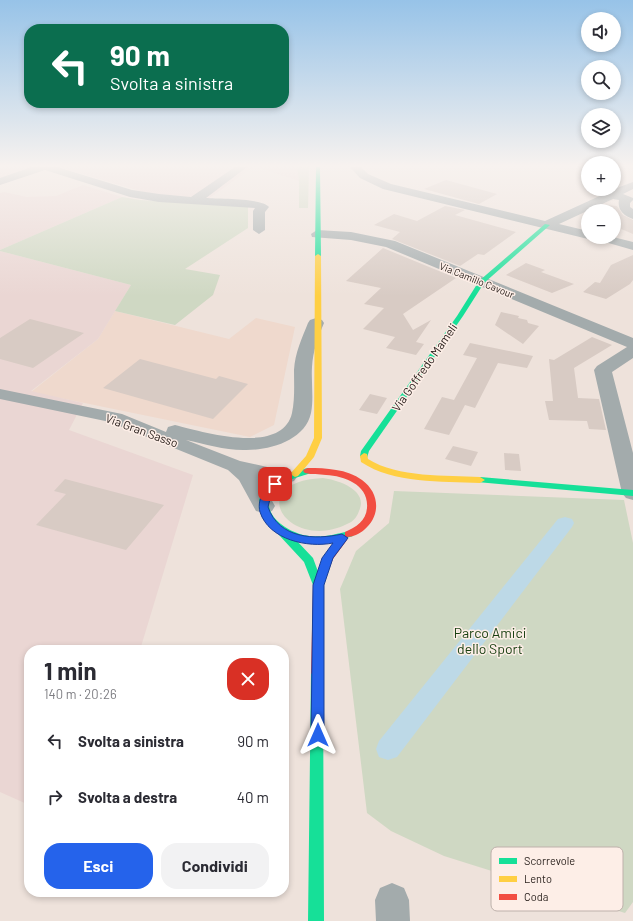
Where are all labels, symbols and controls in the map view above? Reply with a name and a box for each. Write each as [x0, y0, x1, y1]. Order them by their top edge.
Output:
map controls [581, 12, 621, 244]
button: sound [581, 12, 621, 52]
text: 90 m [110, 38, 170, 72]
icon: left [44, 40, 96, 92]
button: search [581, 60, 621, 100]
text: Svolta a sinistra [110, 72, 233, 94]
button: layers [581, 108, 621, 148]
button: + [581, 156, 621, 196]
button: − [581, 204, 621, 244]
street label: Via Camillo Cavour [438, 260, 516, 301]
street label: Via Goffredo Mameli [388, 320, 460, 414]
street label: Via Gran Sasso [104, 410, 180, 450]
pin [258, 467, 292, 501]
icon: arrive [264, 473, 286, 495]
park label: Parco Amici dello Sport [454, 624, 526, 657]
text: 1 min [44, 656, 97, 685]
button: close [227, 658, 269, 700]
text: 140 m · 20:26 [44, 686, 117, 702]
position arrow [297, 714, 339, 756]
icon: left [44, 730, 66, 752]
text: Svolta a sinistra [78, 732, 184, 750]
text: 90 m [237, 732, 269, 750]
icon: right [44, 786, 66, 808]
text: Svolta a destra [78, 788, 177, 806]
text: 40 m [237, 788, 269, 806]
button: Esci [44, 843, 153, 889]
button: Condividi [161, 843, 269, 889]
legend [491, 847, 623, 911]
text: Scorrevole [524, 854, 575, 867]
text: Lento [524, 872, 552, 885]
text: Coda [524, 890, 548, 903]

